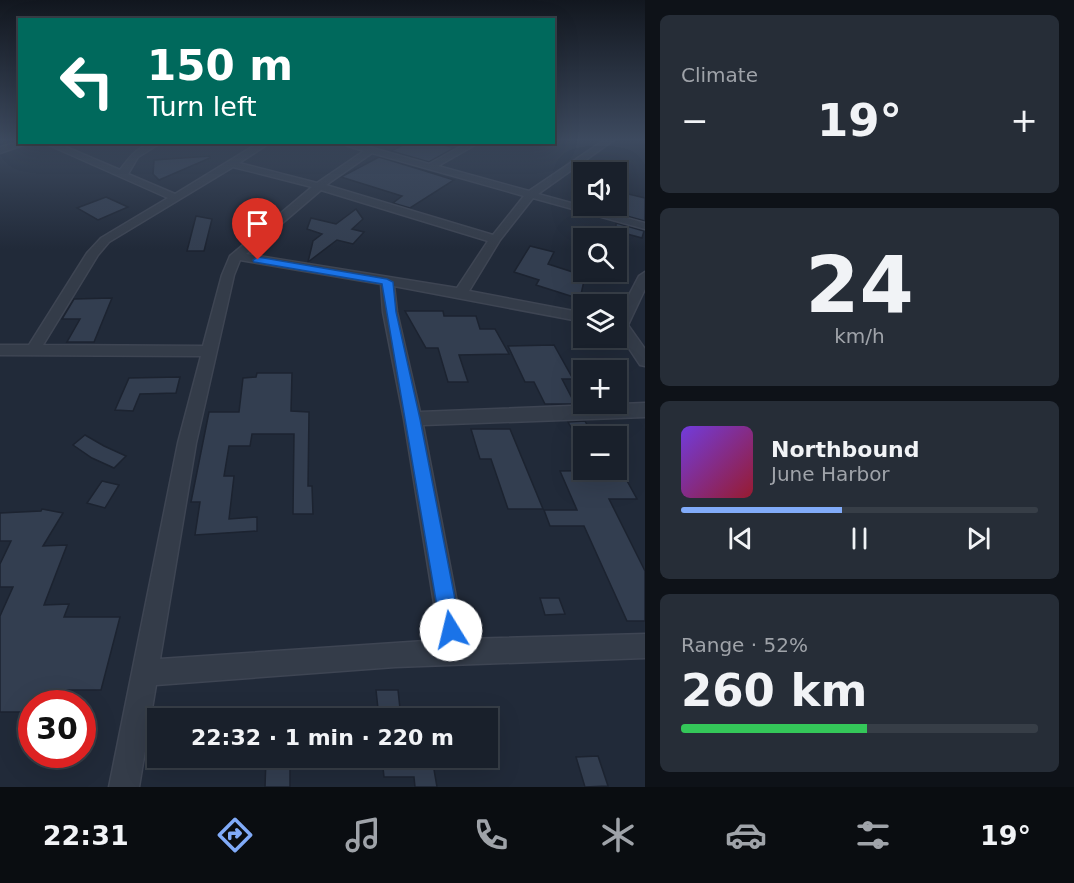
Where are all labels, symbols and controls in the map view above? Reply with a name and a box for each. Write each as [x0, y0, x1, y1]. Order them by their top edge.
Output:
text: 150 m [147, 41, 293, 90]
icon: left [48, 42, 126, 120]
text: Climate [681, 63, 758, 87]
text: Turn left [147, 91, 257, 122]
text: 19° [817, 94, 902, 147]
text: − [681, 101, 709, 140]
text: + [1010, 101, 1038, 140]
map controls [573, 162, 627, 480]
button: sound [573, 162, 627, 216]
pin [232, 198, 283, 260]
icon: arrive [241, 207, 274, 240]
button: search [573, 228, 627, 282]
text: 24 [805, 240, 914, 330]
button: layers [573, 294, 627, 348]
text: km/h [834, 324, 885, 348]
button: + [573, 360, 627, 414]
button: − [573, 426, 627, 480]
text: Northbound [771, 437, 920, 462]
text: June Harbor [771, 462, 890, 486]
icon: previous [724, 522, 757, 555]
icon: pause [843, 522, 876, 555]
icon: next [962, 522, 995, 555]
position arrow [419, 598, 483, 662]
text: Range · 52% [681, 633, 808, 657]
text: 260 km [681, 664, 867, 717]
speed limit sign: 30 [18, 690, 96, 768]
text: 22:32 · 1 min · 220 m [191, 725, 454, 750]
icon: directions [214, 814, 256, 856]
icon: music [342, 814, 384, 856]
icon: phone [470, 814, 512, 856]
icon: climate [597, 814, 639, 856]
icon: car [725, 814, 767, 856]
icon: filters [852, 814, 894, 856]
text: 22:31 [43, 820, 129, 851]
text: 19° [980, 820, 1031, 851]

